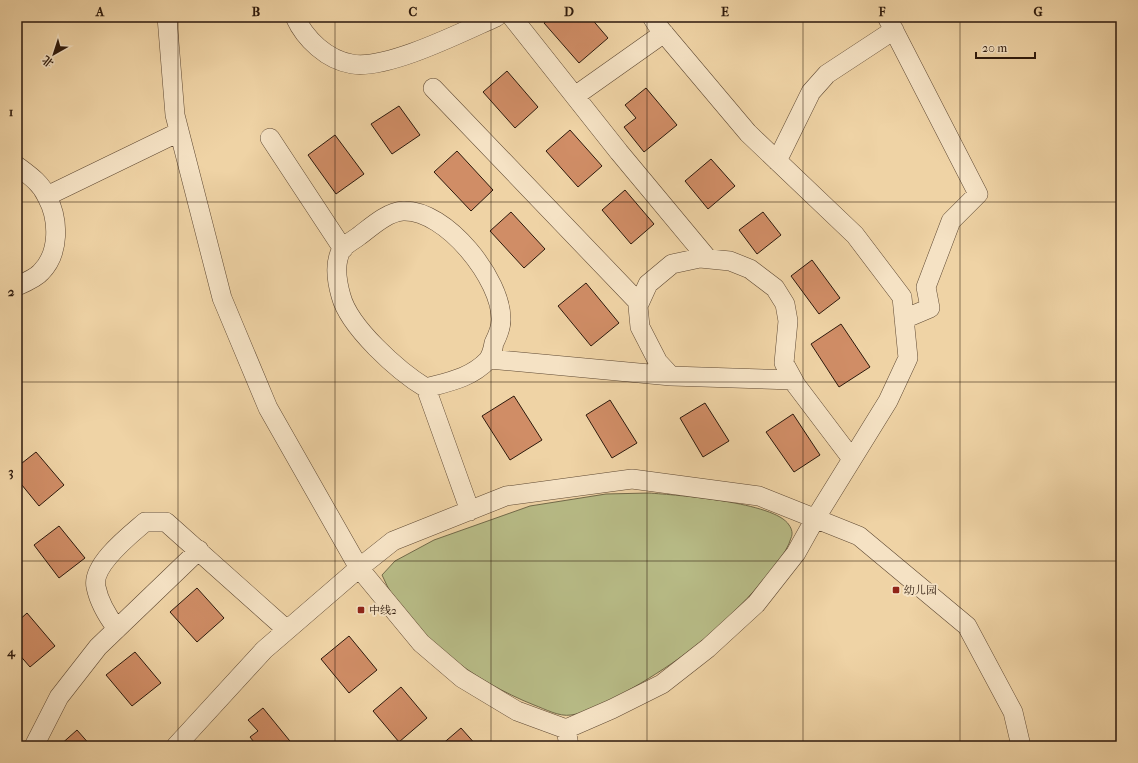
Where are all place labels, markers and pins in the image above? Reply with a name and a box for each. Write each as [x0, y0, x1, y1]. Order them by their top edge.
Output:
place label: 幼儿园 [904, 584, 937, 597]
marker: 幼儿园 [891, 585, 901, 595]
place label: 中线2 [369, 604, 397, 617]
marker: 中线2 [356, 605, 366, 615]

